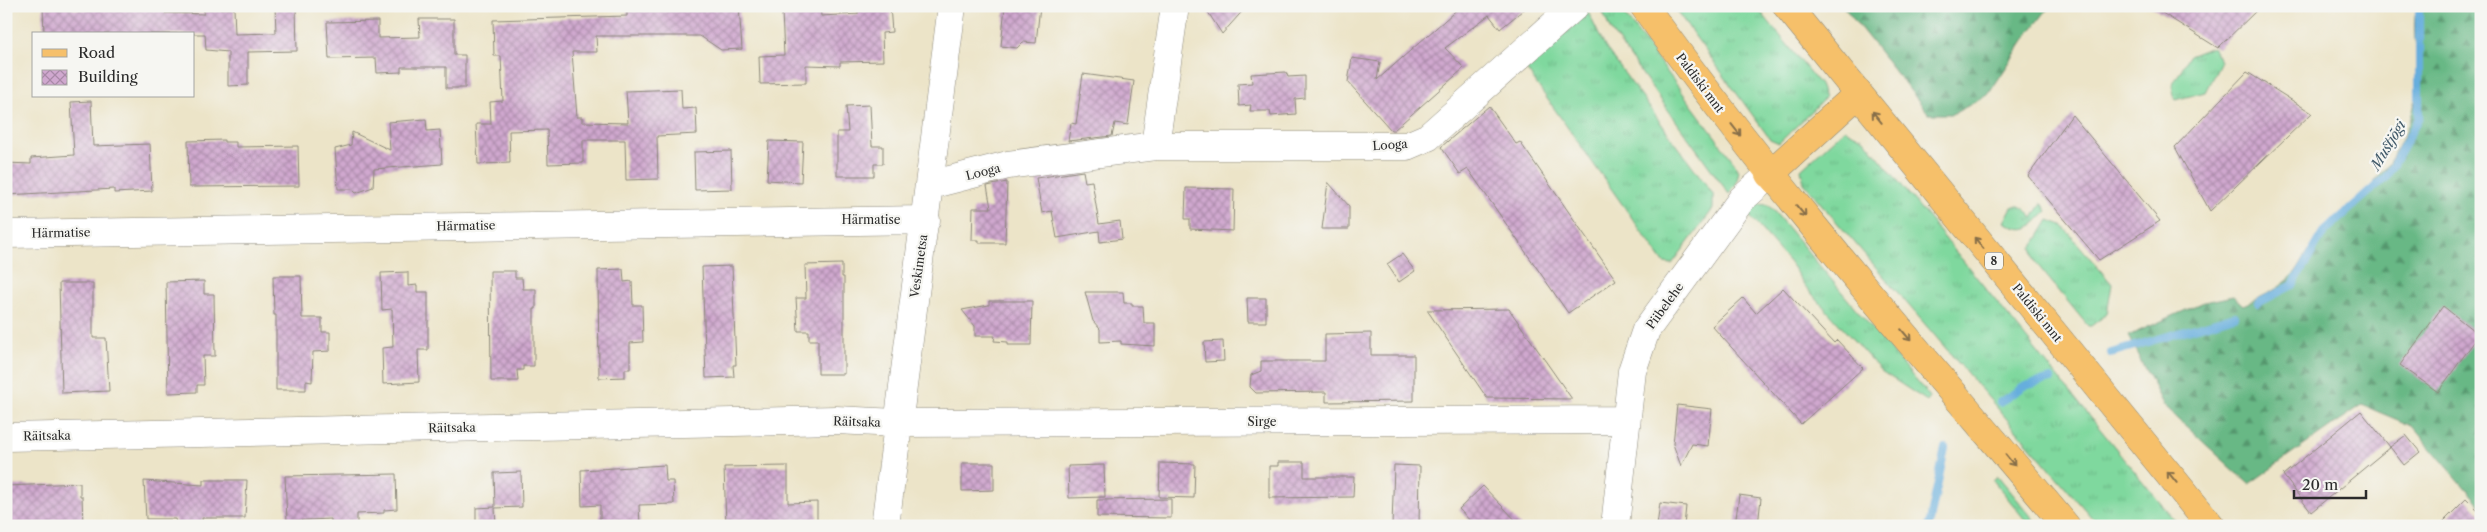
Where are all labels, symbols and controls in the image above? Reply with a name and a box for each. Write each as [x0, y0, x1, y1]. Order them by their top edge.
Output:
legend [32, 32, 195, 98]
text: Road [78, 43, 115, 62]
street label: Paldiski mnt [1673, 50, 1728, 116]
text: Building [78, 67, 138, 86]
one-way arrow [1871, 111, 1882, 124]
water label: Mustjõgi [2365, 116, 2411, 175]
one-way arrow [1730, 123, 1741, 136]
street label: Looga [1372, 136, 1409, 153]
street label: Looga [964, 160, 1002, 183]
one-way arrow [1796, 204, 1807, 217]
street label: Härmatise [842, 212, 901, 227]
street label: Härmatise [436, 217, 496, 234]
street label: Härmatise [31, 224, 91, 241]
street label: Veskimetsa [906, 233, 930, 300]
one-way arrow [1974, 237, 1985, 250]
road number: 8 [1985, 252, 2003, 270]
street label: Piibelehe [1643, 279, 1687, 332]
street label: Paldiski mnt [2009, 281, 2066, 345]
one-way arrow [1900, 329, 1911, 342]
street label: Räitsaka [833, 413, 882, 430]
street label: Sirge [1248, 414, 1277, 429]
street label: Räitsaka [428, 420, 477, 435]
street label: Räitsaka [23, 428, 72, 443]
one-way arrow [2005, 453, 2016, 466]
scale bar [2294, 467, 2367, 499]
one-way arrow [2166, 471, 2177, 484]
text: 20 m [2302, 475, 2338, 494]

